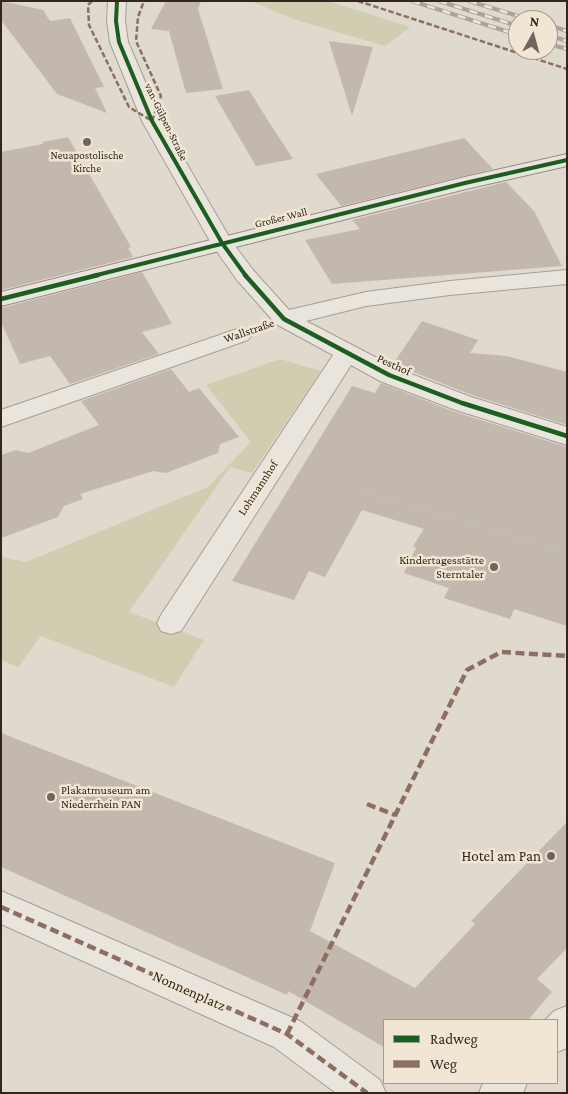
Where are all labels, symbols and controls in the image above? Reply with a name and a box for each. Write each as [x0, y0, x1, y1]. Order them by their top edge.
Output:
north arrow [508, 10, 558, 60]
text: N [529, 13, 540, 30]
street label: van-Gülpen-Straße [141, 81, 191, 163]
marker: Neuapostolische Kirche [81, 136, 93, 148]
place label: Neuapostolische Kirche [51, 149, 123, 175]
street label: Großer Wall [253, 205, 309, 231]
street label: Wallstraße [222, 316, 276, 346]
street label: Pesthof [375, 351, 413, 379]
street label: Lohmannhof [235, 458, 281, 518]
place label: Kindertagesstätte Sterntaler [399, 553, 484, 581]
marker: Kindertagesstätte Sterntaler [488, 561, 500, 573]
place label: Plakatmuseum am Niederrhein PAN [61, 783, 150, 811]
marker: Plakatmuseum am Niederrhein PAN [45, 791, 57, 803]
place label: Hotel am Pan [461, 847, 541, 865]
marker: Hotel am Pan [545, 850, 557, 862]
street label: Nonnenplatz [150, 967, 228, 1015]
legend [383, 1019, 558, 1084]
text: Radweg [430, 1031, 478, 1047]
text: Weg [430, 1056, 457, 1072]

